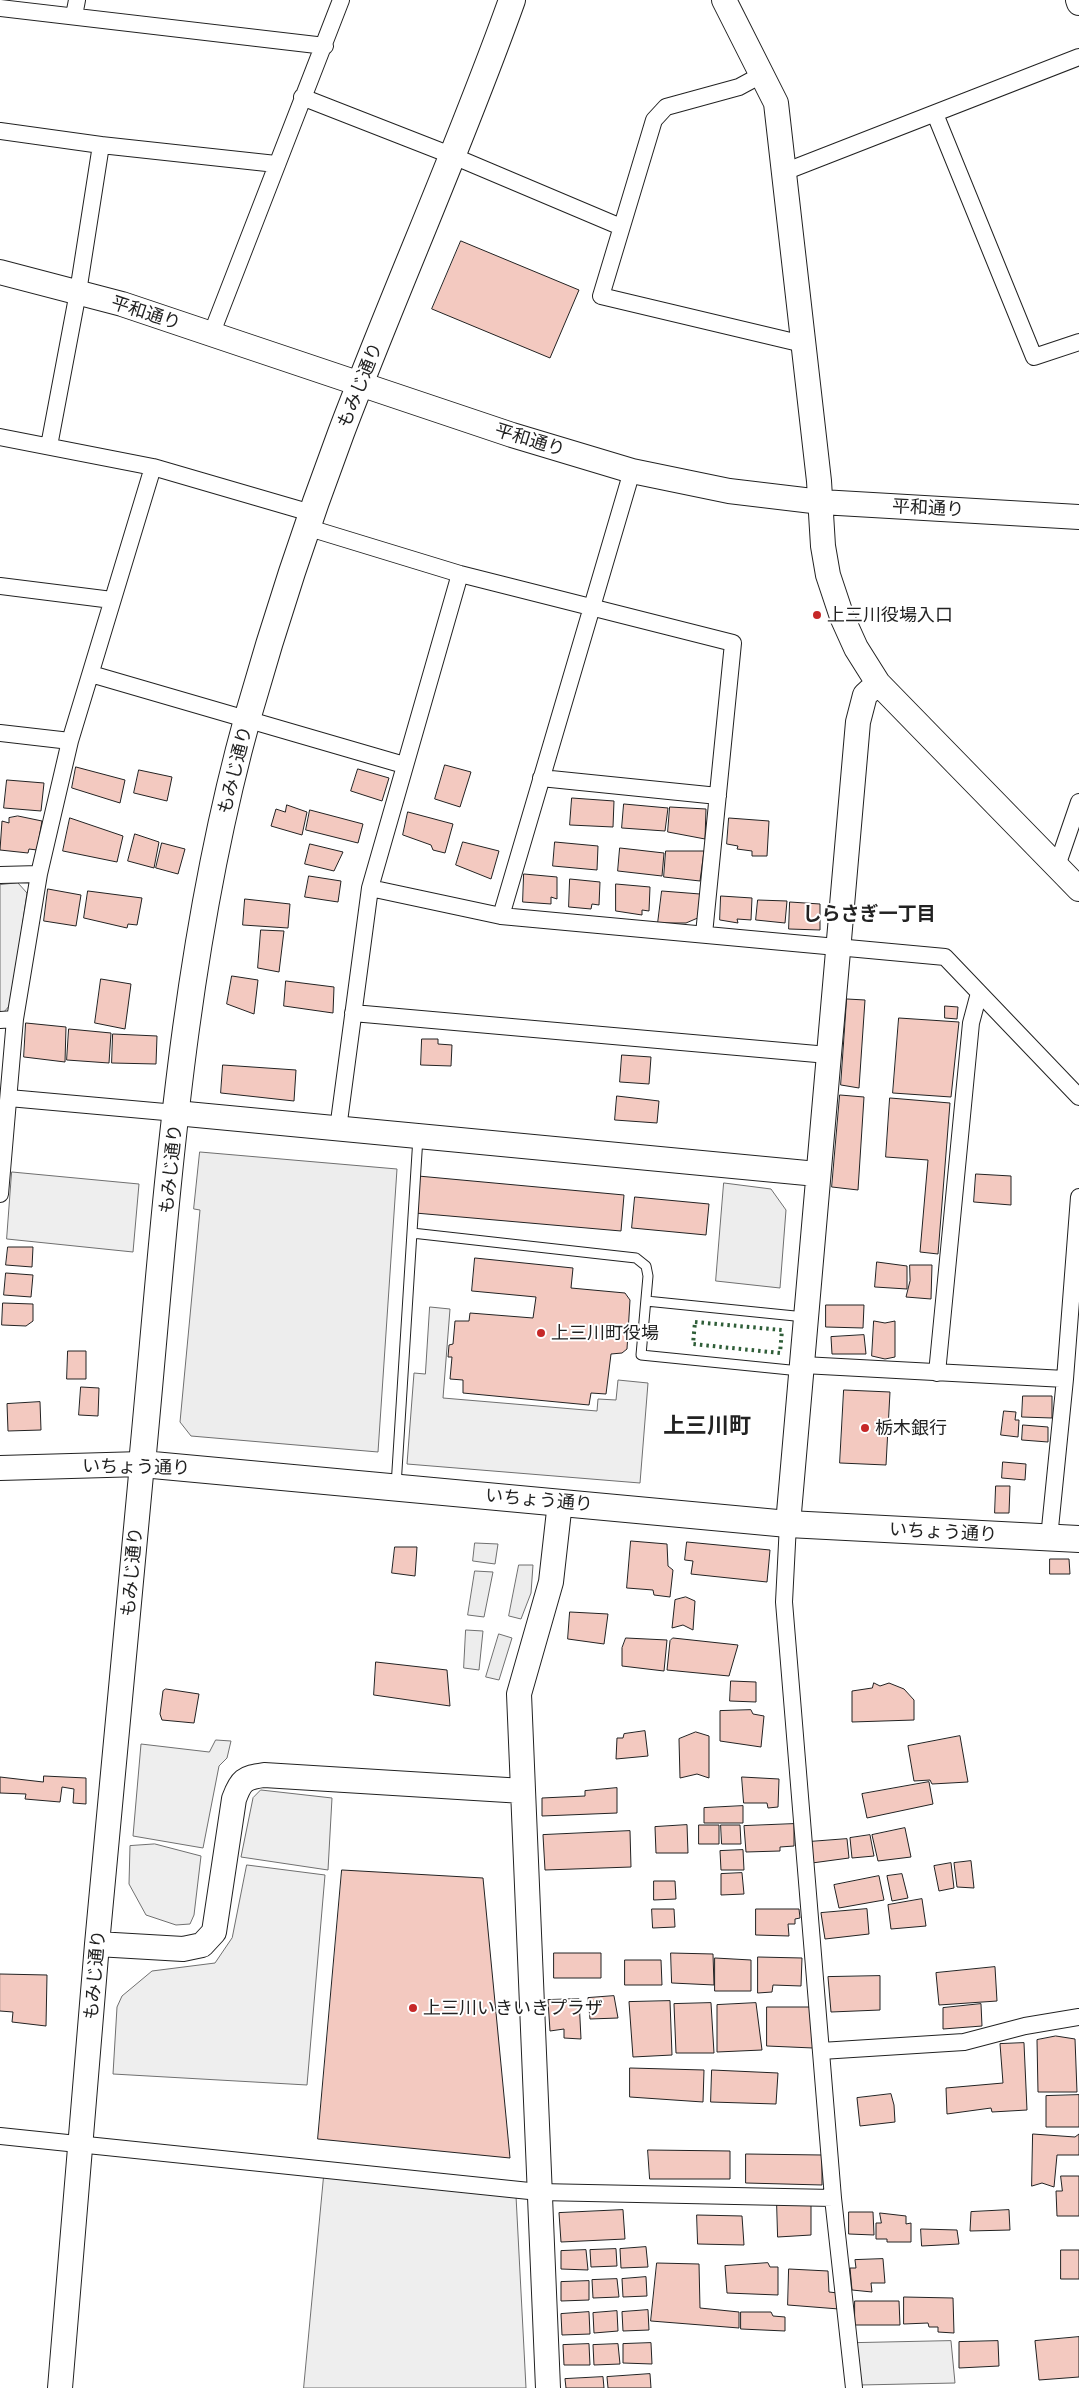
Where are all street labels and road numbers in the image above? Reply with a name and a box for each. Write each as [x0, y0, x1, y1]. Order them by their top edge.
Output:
street label: 平和通り [108, 292, 184, 334]
street label: もみじ通り [333, 339, 387, 431]
street label: 平和通り [492, 419, 568, 461]
street label: 平和通り [891, 495, 965, 521]
street label: もみじ通り [214, 724, 256, 816]
street label: もみじ通り [156, 1123, 186, 1215]
street label: いちょう通り [82, 1455, 190, 1479]
street label: いちょう通り [484, 1485, 594, 1515]
street label: いちょう通り [889, 1518, 997, 1546]
street label: もみじ通り [117, 1526, 147, 1618]
street label: もみじ通り [80, 1929, 110, 2021]

